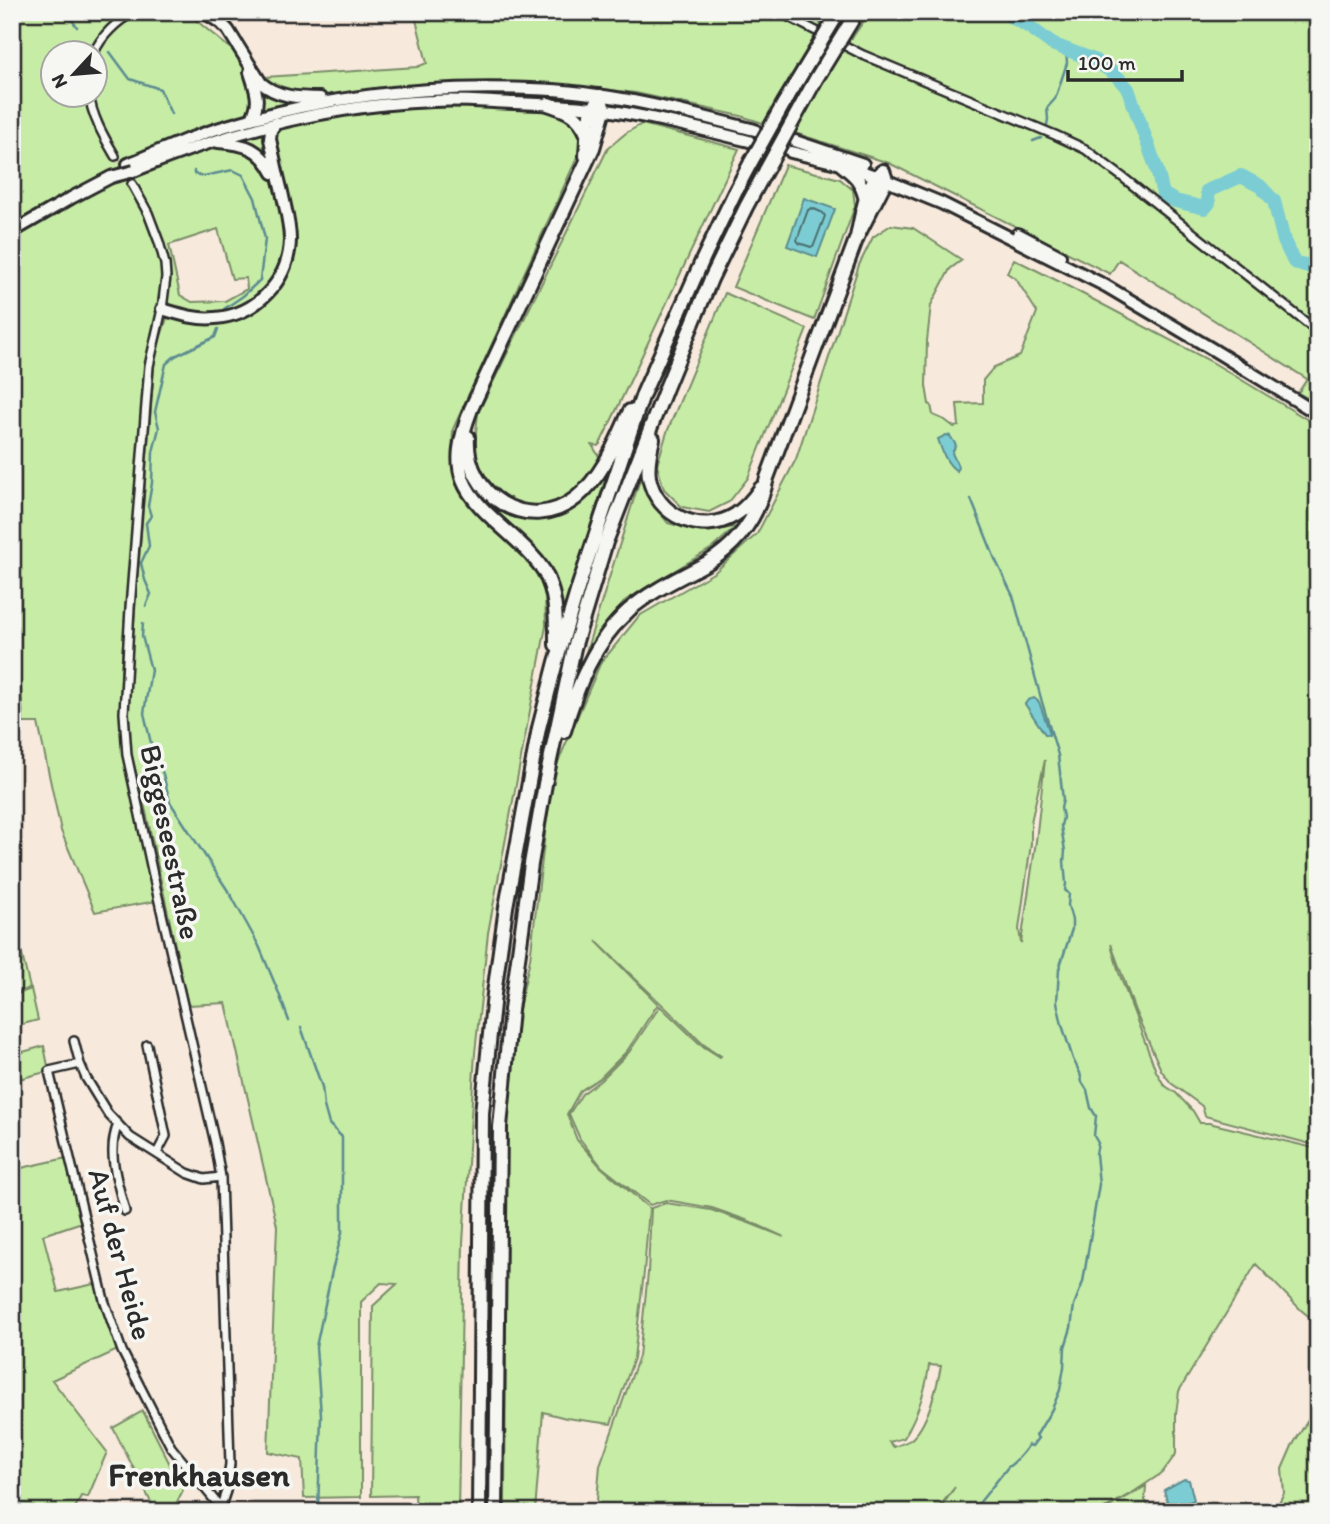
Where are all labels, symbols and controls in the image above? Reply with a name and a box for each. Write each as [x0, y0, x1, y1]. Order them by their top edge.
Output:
north arrow [38, 38, 108, 108]
scale bar [1068, 38, 1181, 82]
text: 100 m [1078, 50, 1136, 75]
text: N [46, 70, 72, 92]
street label: Biggeseestraße [132, 741, 210, 943]
street label: Auf der Heide [80, 1164, 162, 1344]
district label: Frenkhausen [108, 1455, 290, 1494]

